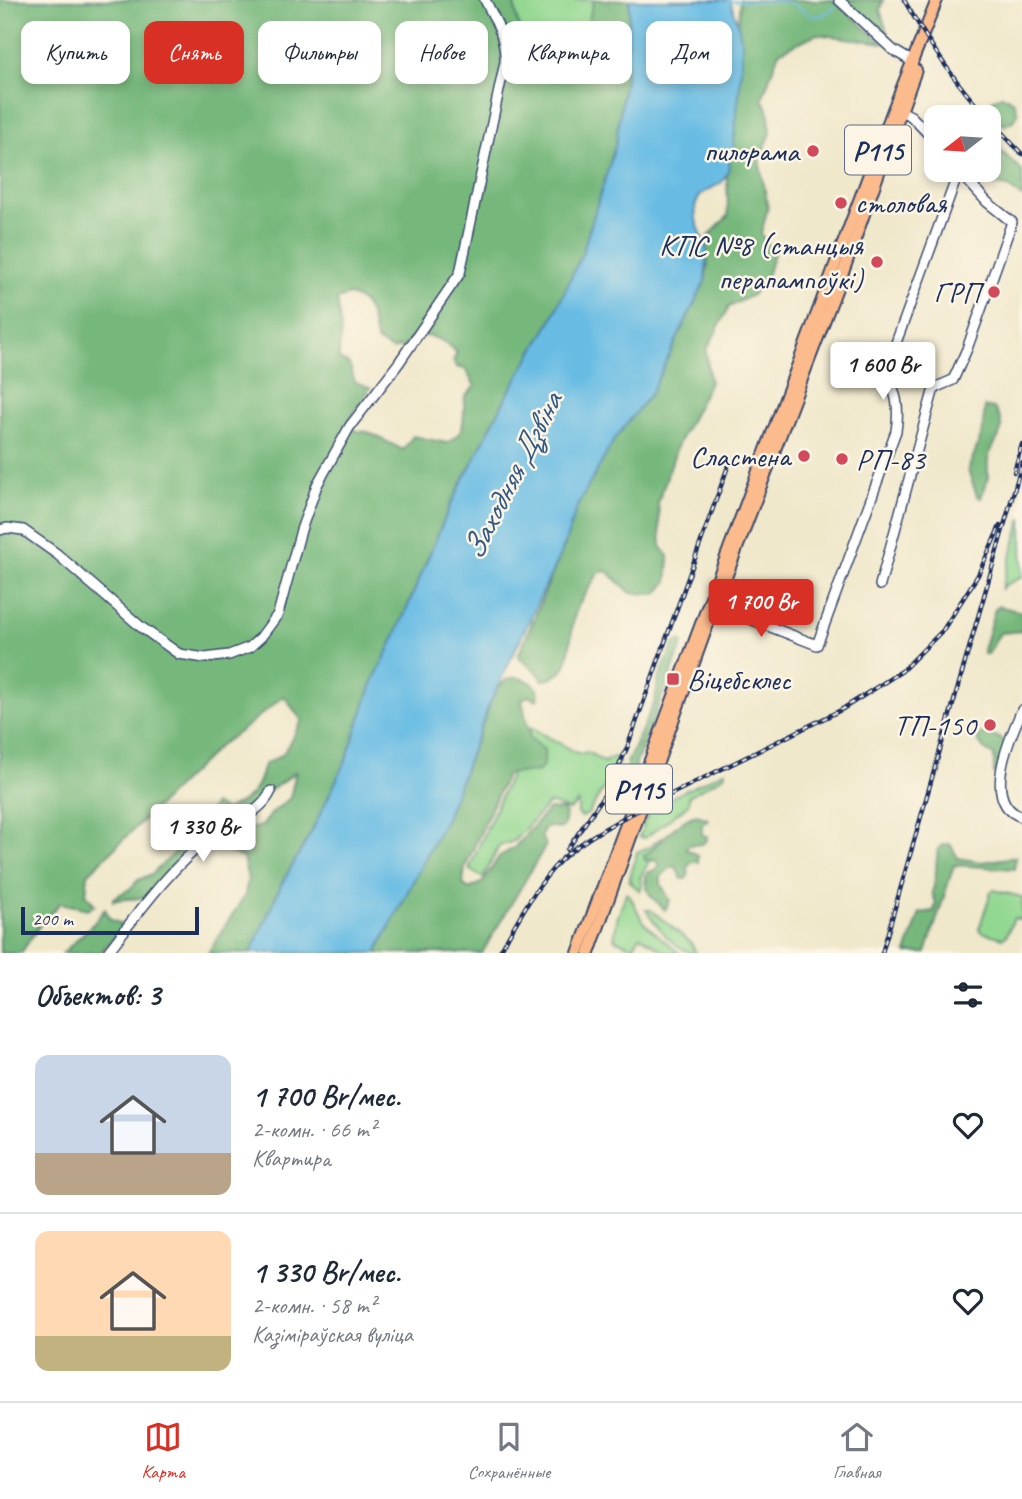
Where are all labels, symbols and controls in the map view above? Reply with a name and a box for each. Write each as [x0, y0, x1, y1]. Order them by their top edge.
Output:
chip: Купить [21, 21, 130, 84]
chip: Снять [144, 21, 244, 84]
chip: Фильтры [258, 21, 381, 84]
chip: Новое [395, 21, 488, 84]
chip: Квартира [502, 21, 632, 84]
chip: Дом [646, 21, 732, 84]
north arrow [924, 105, 1001, 182]
map controls [924, 105, 1001, 182]
road number: Р115 [845, 125, 911, 174]
place label: пилорама [704, 132, 801, 170]
marker: пилорама [805, 143, 821, 159]
place label: столовая [855, 184, 948, 222]
marker: столовая [833, 195, 849, 211]
place label: КПС №8 (станцыя перапампоўкі) [659, 226, 865, 298]
marker: КПС №8 (станцыя перапампоўкі) [869, 254, 885, 270]
place label: ГРП [934, 273, 985, 311]
marker: ГРП [986, 284, 1002, 300]
pin: 1 600 Br [811, 342, 955, 402]
text: 1 600 Br [846, 350, 920, 379]
water label: Заходняя Дзвіна [452, 383, 573, 566]
place label: Сластена [690, 437, 793, 475]
place label: РП-83 [856, 440, 927, 478]
marker: Сластена [796, 448, 812, 464]
marker: РП-83 [834, 451, 850, 467]
pin: 1 700 Br [689, 580, 833, 639]
text: 1 700 Br [725, 587, 797, 616]
place label: Віцебсклес [687, 660, 791, 698]
marker: Віцебсклес [665, 671, 681, 687]
place label: ТП-150 [894, 706, 978, 744]
marker: ТП-150 [982, 717, 998, 733]
road number: Р115 [606, 764, 672, 814]
pin: 1 330 Br [131, 804, 275, 864]
text: 1 330 Br [167, 812, 239, 841]
scale bar [21, 904, 200, 936]
text: 200 m [32, 907, 73, 931]
text: Объектов: 3 [35, 976, 160, 1014]
icon: filters [949, 976, 987, 1014]
text: 1 700 Br/мес. [252, 1077, 400, 1115]
icon: home [91, 1083, 175, 1167]
icon: heart [949, 1106, 987, 1144]
text: 2-комн. · 66 m² [252, 1115, 376, 1144]
text: Квартира [252, 1144, 330, 1173]
text: 1 330 Br/мес. [252, 1253, 401, 1291]
icon: home [91, 1259, 175, 1343]
icon: heart [949, 1282, 987, 1320]
text: 2-комн. · 58 m² [252, 1291, 376, 1320]
text: Казіміраўская вуліца [252, 1320, 413, 1349]
tab: Карта [141, 1418, 185, 1484]
tab: Сохранённые [468, 1418, 550, 1484]
tab: Главная [833, 1418, 881, 1484]

